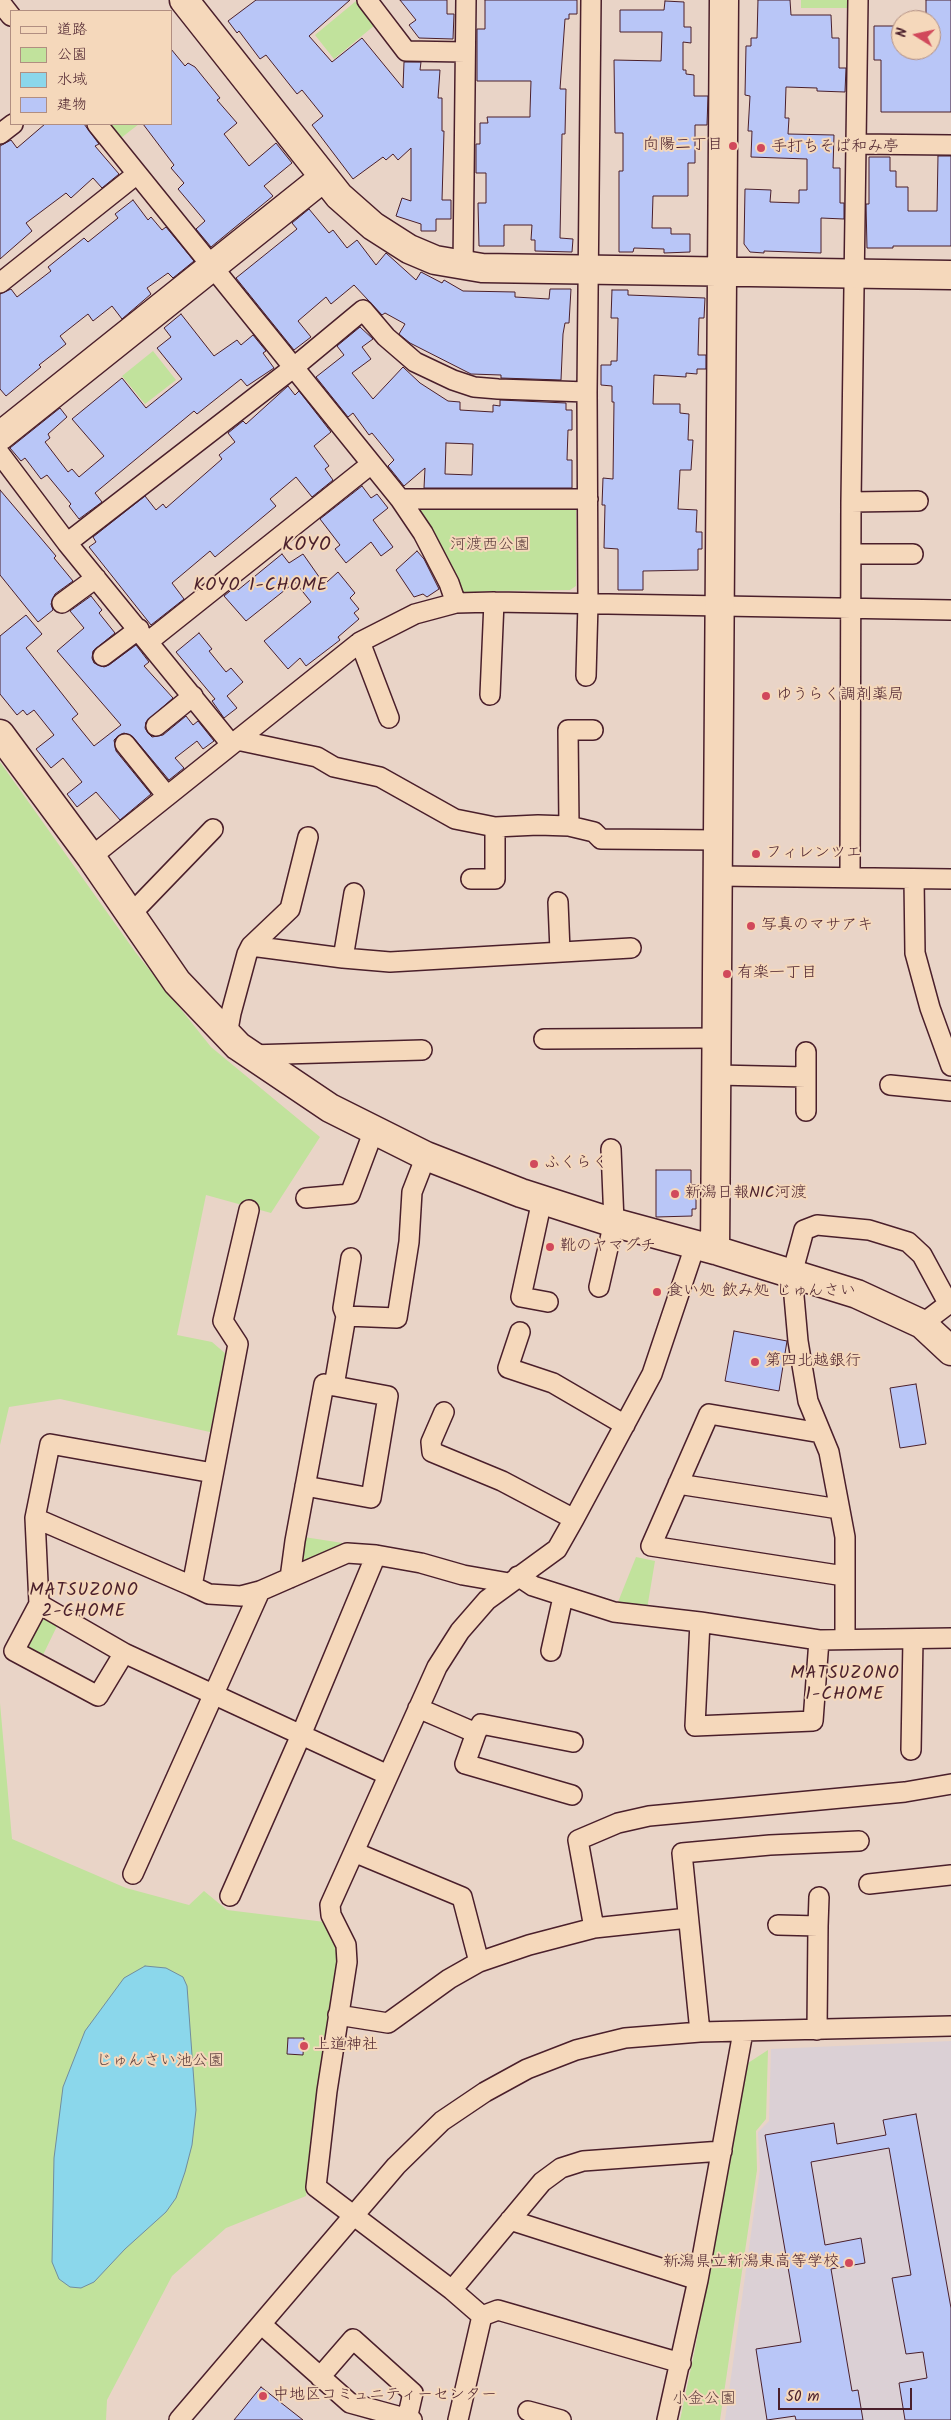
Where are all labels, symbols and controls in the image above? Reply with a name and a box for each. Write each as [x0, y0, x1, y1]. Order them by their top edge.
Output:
legend [10, 10, 172, 125]
north arrow [891, 10, 941, 60]
text: 道路 [57, 18, 87, 42]
text: N [891, 26, 914, 39]
text: 公園 [57, 43, 87, 67]
text: 水域 [57, 68, 87, 92]
text: 建物 [57, 93, 87, 117]
place label: 向陽二丁目 [643, 136, 723, 156]
place label: 手打ちそば和み亭 [771, 138, 899, 158]
marker: 向陽二丁目 [727, 140, 739, 152]
marker: 手打ちそば和み亭 [755, 142, 767, 154]
district label: KOYO [282, 536, 332, 558]
park label: 河渡西公園 [450, 536, 530, 556]
district label: KOYO 1-CHOME [192, 576, 330, 598]
place label: ゆうらく調剤薬局 [776, 686, 904, 706]
marker: ゆうらく調剤薬局 [760, 690, 772, 702]
place label: フィレンツエ [766, 844, 862, 864]
marker: フィレンツエ [750, 848, 762, 860]
place label: 写真のマサアキ [761, 916, 873, 936]
marker: 写真のマサアキ [745, 920, 757, 932]
place label: 有楽一丁目 [737, 964, 817, 984]
marker: 有楽一丁目 [721, 968, 733, 980]
place label: ふくらく [544, 1154, 608, 1174]
marker: ふくらく [528, 1158, 540, 1170]
place label: 新潟日報NIC河渡 [685, 1184, 806, 1204]
marker: 新潟日報NIC河渡 [669, 1188, 681, 1200]
place label: 靴のヤマグチ [560, 1237, 656, 1257]
marker: 靴のヤマグチ [544, 1241, 556, 1253]
place label: 食い処 飲み処 じゅんさい [667, 1282, 856, 1302]
marker: 食い処 飲み処 じゅんさい [651, 1286, 663, 1298]
place label: 第四北越銀行 [765, 1352, 861, 1372]
marker: 第四北越銀行 [749, 1356, 761, 1368]
district label: MATSUZONO 2-CHOME [28, 1581, 140, 1624]
district label: MATSUZONO 1-CHOME [789, 1664, 901, 1706]
place label: 上道神社 [314, 2036, 378, 2056]
marker: 上道神社 [298, 2040, 310, 2052]
park label: じゅんさい池公園 [96, 2052, 224, 2072]
place label: 新潟県立新潟東高等学校 [663, 2253, 839, 2273]
marker: 新潟県立新潟東高等学校 [843, 2257, 855, 2269]
scale bar [781, 2378, 915, 2410]
text: 50 m [786, 2385, 820, 2409]
place label: 中地区コミュニティーセンター [273, 2386, 497, 2406]
marker: 中地区コミュニティーセンター [257, 2390, 269, 2402]
park label: 小金公園 [672, 2390, 736, 2410]

